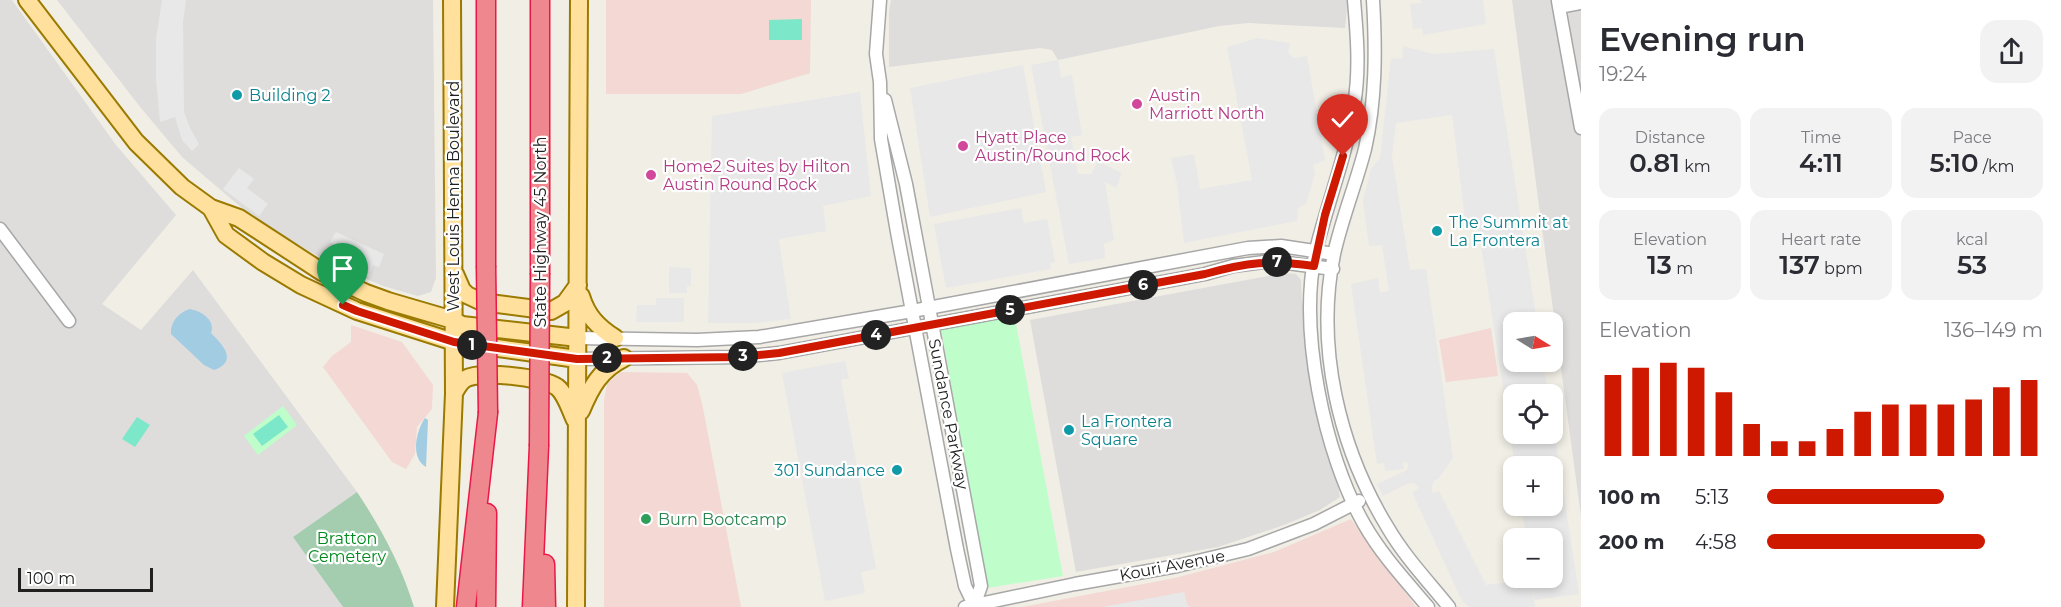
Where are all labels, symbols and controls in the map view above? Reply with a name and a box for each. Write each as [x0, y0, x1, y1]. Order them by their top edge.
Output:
text: Evening run [1599, 19, 1806, 59]
button: share [1980, 20, 2043, 83]
text: 19:24 [1599, 62, 1647, 86]
street label: West Louis Henna Boulevard [444, 81, 463, 311]
place label: Building 2 [249, 86, 331, 105]
place label: Austin Marriott North [1149, 86, 1265, 123]
marker: Building 2 [230, 88, 244, 102]
pin [1317, 94, 1368, 156]
marker: Austin Marriott North [1130, 97, 1144, 111]
icon: check [1326, 103, 1359, 136]
place label: Hyatt Place Austin/Round Rock [975, 128, 1131, 165]
text: Distance [1635, 128, 1705, 147]
text: Time [1801, 128, 1841, 147]
text: Pace [1952, 128, 1992, 147]
street label: State Highway 45 North [531, 137, 550, 327]
marker: Hyatt Place Austin/Round Rock [956, 139, 970, 153]
text: 0.81 [1629, 147, 1680, 179]
text: 4:11 [1799, 147, 1843, 179]
text: 5:10 [1930, 147, 1978, 179]
place label: Home2 Suites by Hilton Austin Round Rock [663, 157, 850, 194]
text: km [1680, 157, 1711, 176]
text: /km [1978, 157, 2015, 176]
marker: Home2 Suites by Hilton Austin Round Rock [644, 168, 658, 182]
place label: The Summit at La Frontera [1449, 213, 1569, 250]
marker: The Summit at La Frontera [1430, 224, 1444, 238]
text: Elevation [1633, 230, 1707, 249]
text: Heart rate [1781, 230, 1861, 249]
text: kcal [1956, 230, 1988, 249]
pin [317, 243, 368, 305]
pin: 7 [1262, 247, 1292, 277]
text: 13 [1647, 249, 1672, 281]
text: 137 [1779, 249, 1820, 281]
text: 53 [1957, 249, 1987, 281]
icon: arrive [326, 252, 359, 285]
text: 7 [1272, 252, 1282, 271]
text: m [1672, 259, 1693, 278]
text: bpm [1820, 259, 1863, 278]
pin: 6 [1128, 270, 1158, 300]
text: 6 [1138, 275, 1148, 294]
pin: 5 [995, 295, 1025, 325]
text: 5 [1005, 300, 1015, 319]
north arrow [1503, 312, 1563, 372]
map controls [1503, 312, 1563, 588]
text: Elevation [1599, 318, 1691, 342]
text: 136–149 m [1944, 318, 2043, 342]
pin: 4 [861, 320, 891, 350]
text: 4 [870, 325, 882, 344]
pin: 1 [457, 330, 487, 360]
text: 1 [469, 335, 475, 354]
street label: Sundance Parkway [925, 337, 972, 491]
pin: 3 [728, 341, 758, 371]
pin: 2 [592, 343, 622, 373]
text: 3 [738, 346, 748, 365]
text: 2 [602, 348, 612, 367]
button: locate [1503, 384, 1563, 444]
place label: La Frontera Square [1081, 412, 1172, 449]
marker: La Frontera Square [1062, 423, 1076, 437]
button: + [1503, 456, 1563, 516]
place label: 301 Sundance [774, 461, 885, 480]
marker: 301 Sundance [890, 463, 904, 477]
text: 100 m [1599, 485, 1661, 509]
text: 5:13 [1695, 485, 1729, 509]
place label: Burn Bootcamp [658, 510, 787, 529]
marker: Burn Bootcamp [639, 512, 653, 526]
button: − [1503, 528, 1563, 588]
park label: Bratton Cemetery [308, 529, 386, 566]
text: 200 m [1599, 530, 1665, 554]
text: 4:58 [1695, 530, 1737, 554]
street label: Kouri Avenue [1118, 546, 1226, 585]
scale bar [18, 565, 153, 592]
text: 100 m [27, 569, 75, 588]

